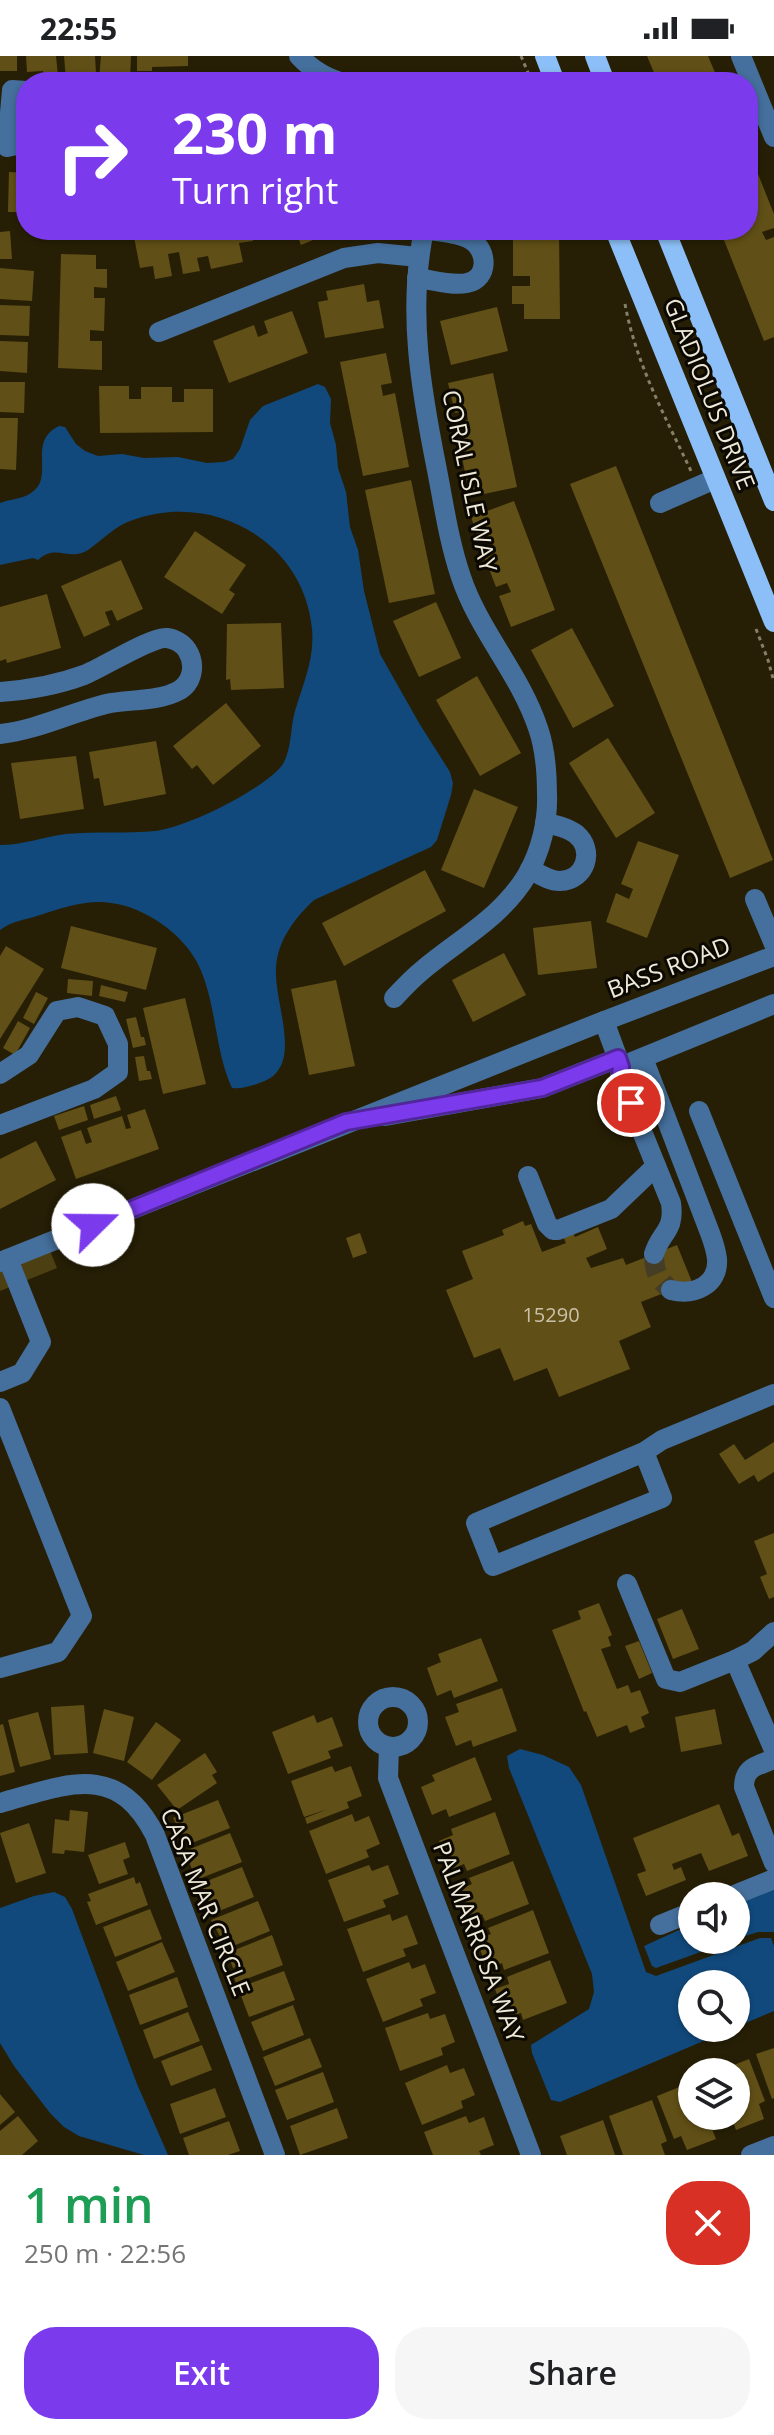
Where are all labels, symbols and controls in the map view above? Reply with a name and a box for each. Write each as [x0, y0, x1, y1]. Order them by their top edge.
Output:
text: 22:55 [40, 8, 117, 49]
text: 230 m [172, 94, 338, 170]
icon: right [40, 104, 144, 208]
text: Turn right [172, 166, 338, 215]
street label: GLADIOLUS DRIVE [657, 293, 764, 494]
street label: CORAL ISLE WAY [435, 387, 506, 575]
street label: BASS ROAD [602, 928, 735, 1005]
pin [597, 1069, 665, 1137]
icon: arrive [609, 1081, 653, 1125]
position arrow [51, 1183, 135, 1267]
house number: 15290 [522, 1301, 580, 1328]
street label: CASA MAR CIRCLE [154, 1802, 259, 2000]
street label: PALMARROSA WAY [426, 1836, 533, 2047]
map controls [678, 1882, 750, 2130]
button: sound [678, 1882, 750, 1954]
button: search [678, 1970, 750, 2042]
button: layers [678, 2058, 750, 2130]
text: 1 min [24, 2172, 154, 2237]
button: close [666, 2181, 750, 2265]
text: 250 m · 22:56 [24, 2235, 186, 2271]
button: Exit [24, 2327, 379, 2419]
button: Share [395, 2327, 750, 2419]

